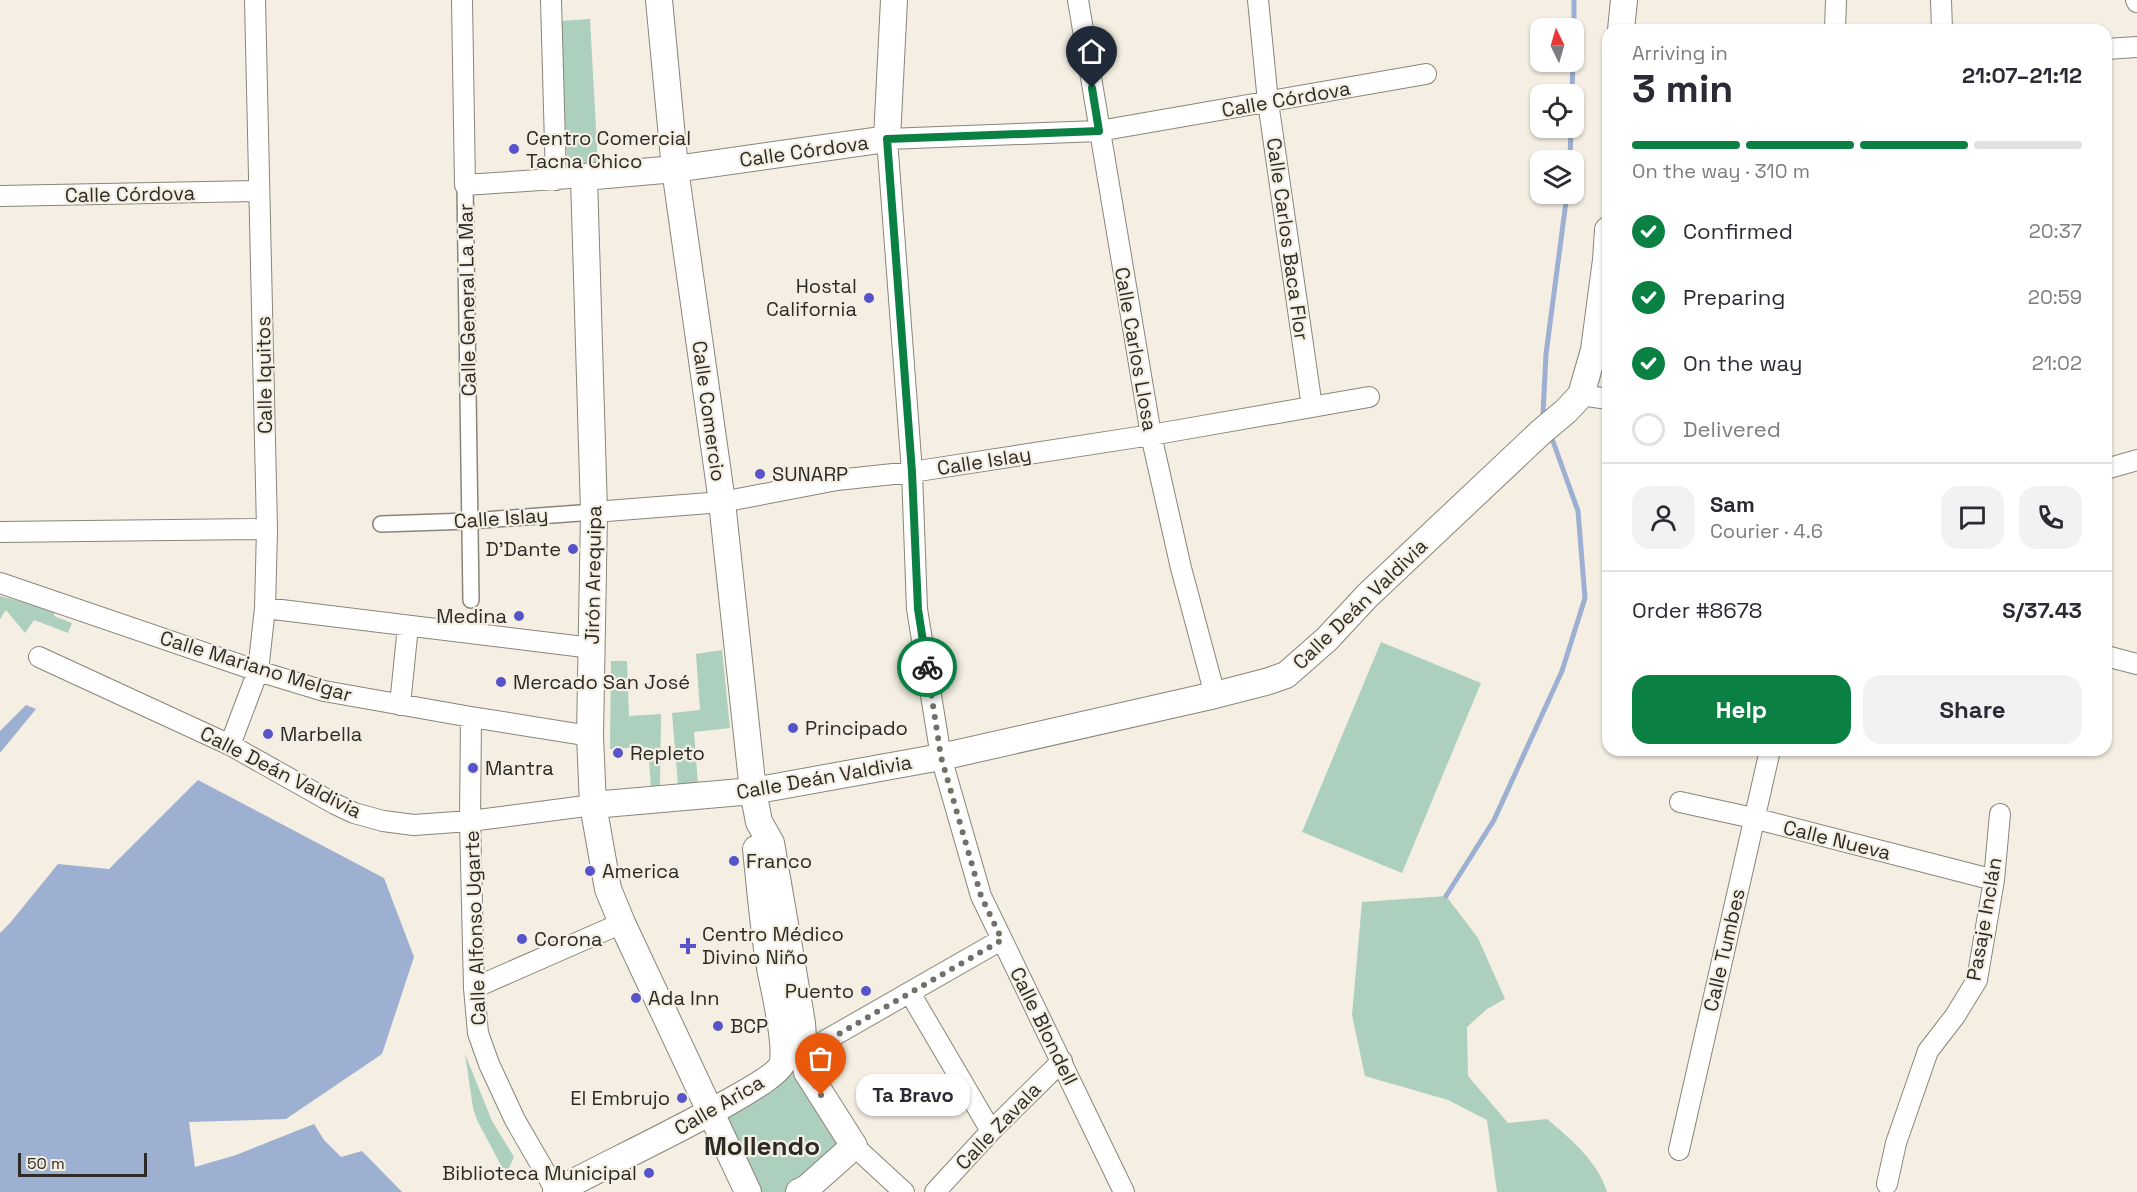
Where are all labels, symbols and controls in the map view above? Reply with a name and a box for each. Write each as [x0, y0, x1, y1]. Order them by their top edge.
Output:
north arrow [1530, 18, 1584, 72]
map controls [1530, 18, 1584, 204]
pin [1066, 26, 1117, 88]
icon: home [1075, 35, 1108, 68]
text: Arriving in [1632, 40, 1728, 66]
text: 21:07–21:12 [1962, 61, 2082, 89]
text: 3 min [1632, 64, 1733, 113]
street label: Calle Córdova [1220, 75, 1352, 123]
button: locate [1530, 84, 1584, 138]
place label: Centro Comercial Tacna Chico [526, 125, 691, 174]
street label: Calle Córdova [738, 129, 870, 173]
street label: Calle Carlos Baca Flor [1261, 136, 1315, 342]
marker: Centro Comercial Tacna Chico [507, 142, 521, 156]
button: layers [1530, 150, 1584, 204]
text: On the way · 310 m [1632, 158, 1810, 184]
street label: Calle Córdova [65, 180, 195, 208]
street label: Calle General La Mar [452, 203, 482, 397]
icon: check [1632, 215, 1665, 248]
text: Confirmed [1683, 217, 1793, 245]
text: 20:37 [2029, 218, 2082, 244]
street label: Calle Carlos Llosa [1109, 265, 1163, 433]
place label: Hostal California [766, 273, 857, 322]
icon: check [1632, 281, 1665, 314]
text: Preparing [1683, 283, 1785, 311]
text: 20:59 [2028, 284, 2082, 310]
marker: Hostal California [862, 291, 876, 305]
street label: Calle Iquitos [250, 316, 278, 434]
street label: Calle Comercio [686, 339, 732, 483]
icon: check [1632, 347, 1665, 380]
text: On the way [1683, 349, 1802, 377]
text: 21:02 [2032, 350, 2082, 376]
text: Delivered [1683, 415, 1781, 443]
street label: Calle Islay [935, 441, 1033, 481]
place label: SUNARP [772, 461, 848, 487]
marker: SUNARP [753, 467, 767, 481]
button: person [1632, 486, 1695, 549]
button: chat [1941, 486, 2004, 549]
button: phone [2019, 486, 2082, 549]
text: Sam [1710, 490, 1755, 518]
street label: Calle Islay [453, 502, 549, 534]
street label: Jirón Arequipa [579, 505, 607, 645]
text: Courier · 4.6 [1710, 518, 1823, 544]
street label: Calle Deán Valdivia [1287, 533, 1433, 675]
place label: D'Dante [485, 536, 561, 562]
marker: D'Dante [566, 542, 580, 556]
text: Order #8678 [1632, 596, 1762, 624]
text: S/37.43 [2002, 596, 2082, 624]
place label: Medina [436, 603, 507, 629]
marker: Medina [512, 609, 526, 623]
street label: Calle Mariano Melgar [157, 624, 355, 708]
courier [897, 637, 957, 697]
icon: bike [911, 651, 944, 684]
place label: Mercado San José [513, 669, 690, 695]
marker: Mercado San José [494, 675, 508, 689]
button: Help [1632, 675, 1851, 744]
button: Share [1863, 675, 2082, 744]
place label: Principado [805, 715, 908, 741]
street label: Calle Deán Valdivia [196, 720, 366, 824]
place label: Marbella [280, 721, 362, 747]
marker: Principado [786, 721, 800, 735]
marker: Marbella [261, 727, 275, 741]
place label: Repleto [630, 740, 705, 766]
marker: Repleto [611, 746, 625, 760]
street label: Calle Deán Valdivia [734, 749, 914, 805]
place label: Mantra [485, 755, 554, 781]
marker: Mantra [466, 761, 480, 775]
street label: Calle Nueva [1780, 814, 1894, 866]
street label: Calle Alfonso Ugarte [459, 830, 491, 1026]
place label: Franco [746, 848, 812, 874]
marker: Franco [727, 854, 741, 868]
street label: Pasaje Inclán [1960, 855, 2008, 983]
place label: America [602, 858, 680, 884]
marker: America [583, 864, 597, 878]
street label: Calle Tumbes [1697, 886, 1751, 1014]
place label: Centro Médico Divino Niño [702, 921, 844, 970]
place label: Corona [534, 926, 603, 952]
marker: Corona [515, 932, 529, 946]
marker: Centro Médico Divino Niño [679, 937, 697, 955]
street label: Calle Blondell [1004, 963, 1084, 1089]
place label: Puento [785, 978, 854, 1004]
marker: Puento [859, 984, 873, 998]
place label: Ada Inn [648, 985, 720, 1011]
marker: Ada Inn [629, 991, 643, 1005]
place label: BCP [730, 1013, 768, 1039]
marker: BCP [711, 1019, 725, 1033]
pin [795, 1033, 846, 1095]
icon: bag [804, 1042, 837, 1075]
street label: Calle Arica [669, 1069, 769, 1141]
callout: Ta Bravo [857, 1074, 971, 1116]
street label: Calle Zavala [950, 1077, 1046, 1175]
text: Ta Bravo [872, 1082, 954, 1108]
place label: El Embrujo [570, 1085, 670, 1111]
marker: El Embrujo [675, 1091, 689, 1105]
district label: Mollendo [704, 1129, 820, 1163]
scale bar [18, 1150, 147, 1178]
text: 50 m [27, 1153, 65, 1174]
place label: Biblioteca Municipal [442, 1160, 637, 1186]
marker: Biblioteca Municipal [642, 1166, 656, 1180]

